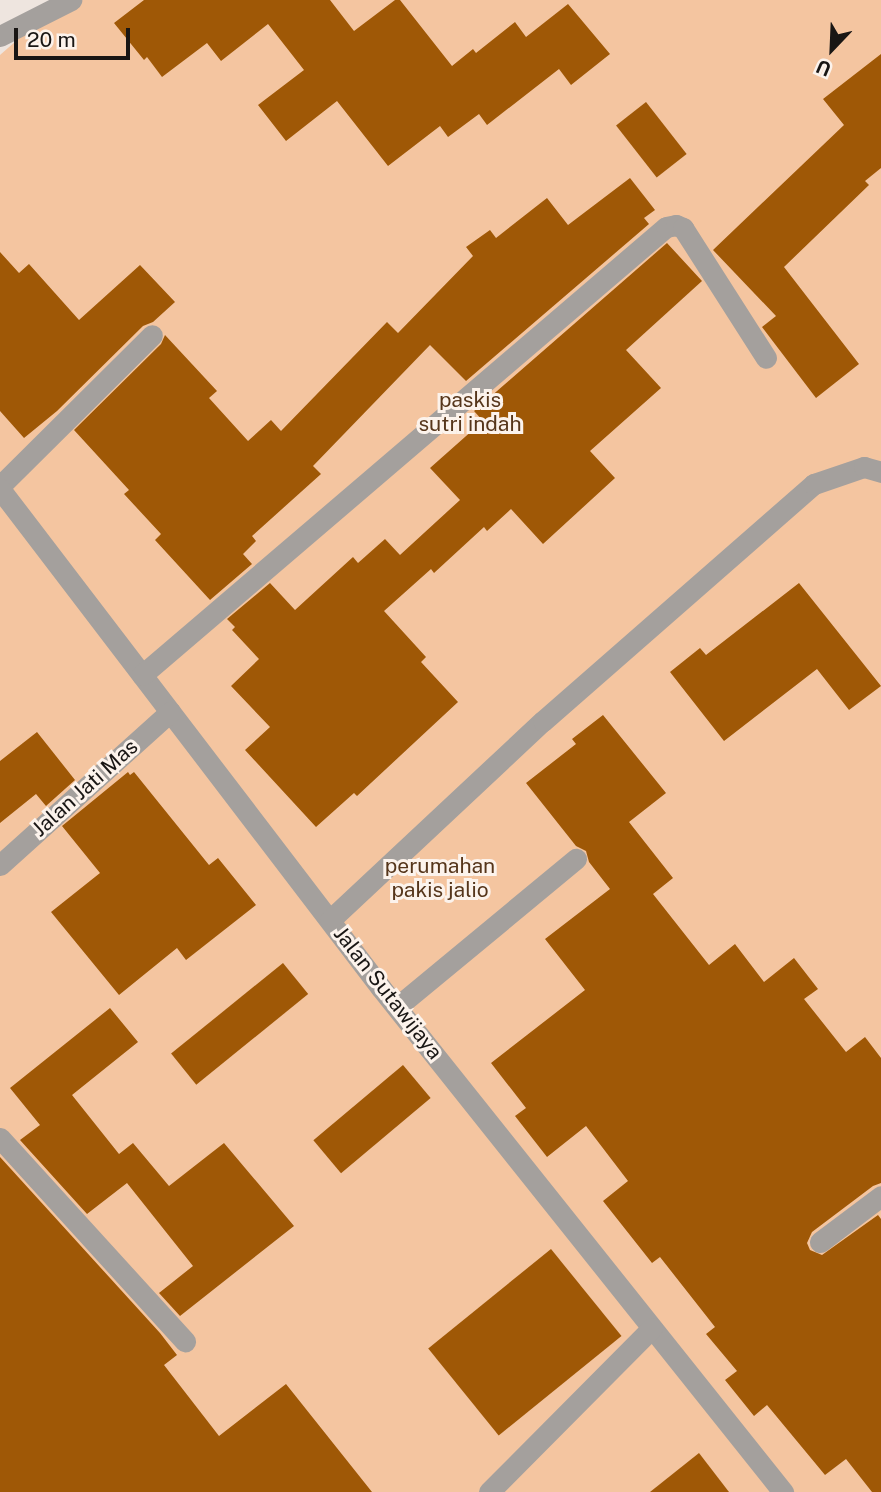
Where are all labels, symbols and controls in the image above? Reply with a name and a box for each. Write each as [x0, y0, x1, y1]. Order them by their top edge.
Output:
scale bar [18, 14, 133, 58]
north arrow [797, 14, 867, 84]
text: 20 m [27, 27, 76, 52]
text: U [813, 56, 834, 81]
park label: paskis sutri indah [418, 387, 522, 437]
street label: Jalan Jati Mas [27, 734, 143, 842]
park label: perumahan pakis jalio [385, 853, 495, 903]
street label: Jalan Sutawijaya [328, 922, 448, 1064]

